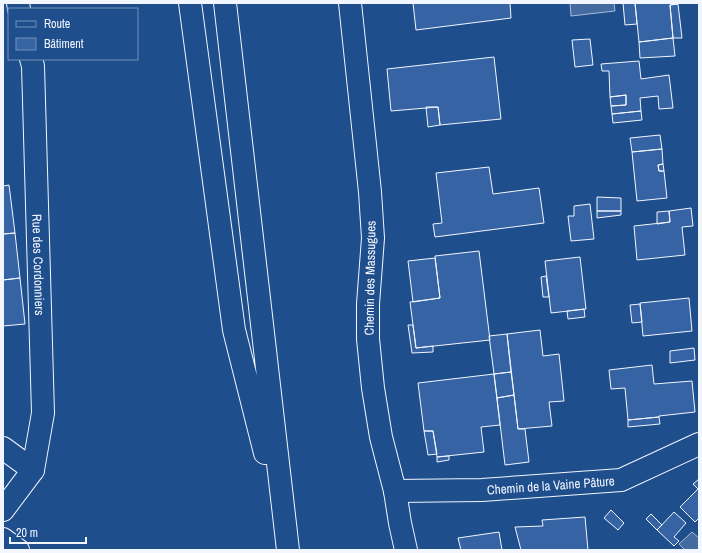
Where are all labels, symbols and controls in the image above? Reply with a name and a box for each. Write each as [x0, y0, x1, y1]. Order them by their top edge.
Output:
legend [8, 8, 138, 60]
text: Route [44, 16, 70, 32]
text: Bâtiment [44, 36, 84, 52]
street label: Rue des Cordonniers [29, 214, 49, 316]
street label: Chemin des Massugues [360, 220, 380, 336]
street label: Chemin de la Vaine Pâture [486, 472, 615, 498]
scale bar [10, 519, 86, 545]
text: 20 m [16, 525, 38, 541]

